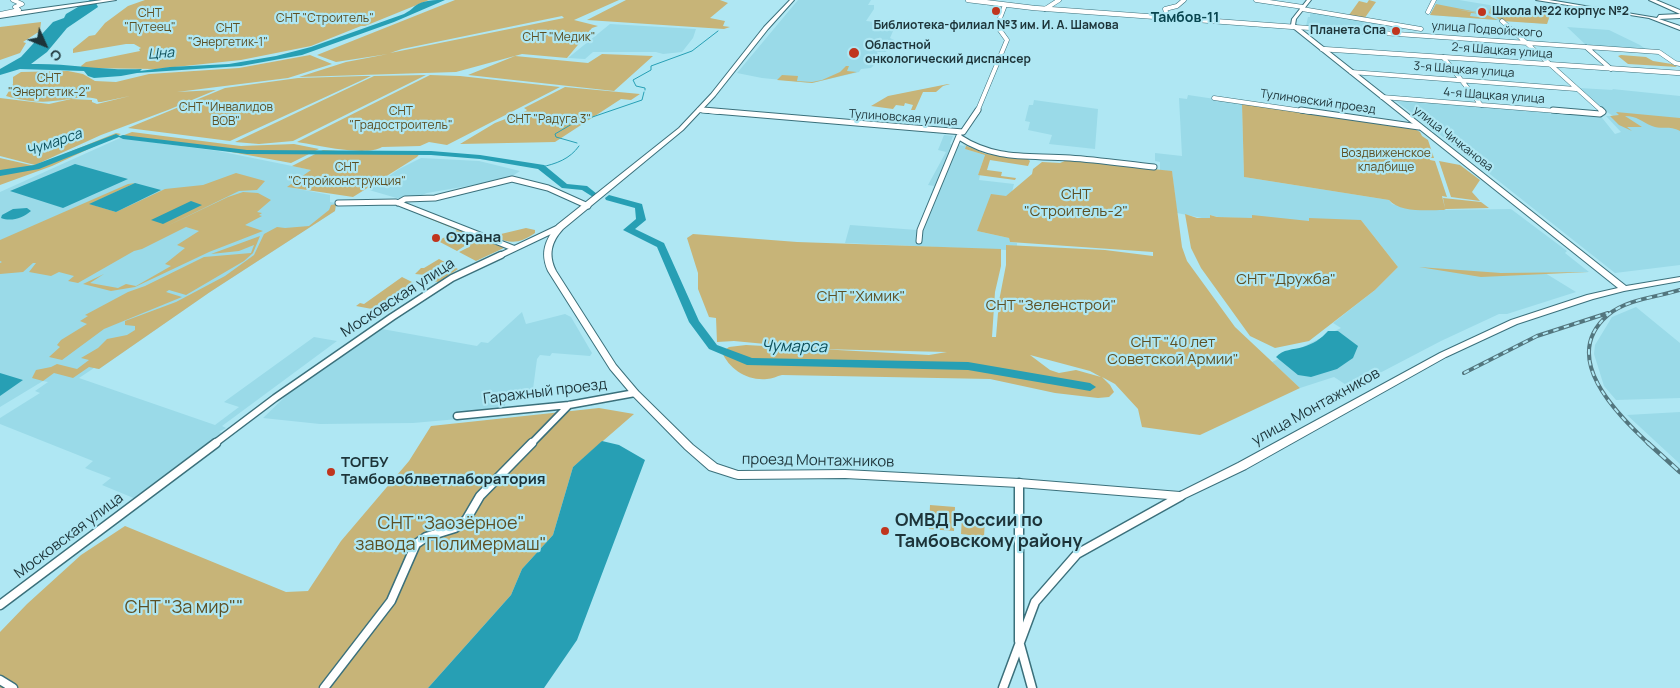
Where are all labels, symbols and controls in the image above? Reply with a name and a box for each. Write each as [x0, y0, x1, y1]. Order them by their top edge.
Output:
marker: Библиотека-филиал №3 им. И. А. Шамова [990, 5, 1002, 17]
place label: Школа №22 корпус №2 [1492, 5, 1629, 19]
marker: Школа №22 корпус №2 [1476, 6, 1488, 18]
park label: СНТ "Путеец" [124, 7, 176, 35]
district label: Тамбов-11 [1151, 10, 1219, 26]
park label: СНТ "Строитель" [276, 12, 374, 26]
place label: Библиотека-филиал №3 им. И. А. Шамова [873, 19, 1119, 33]
street label: улица Подвойского [1431, 19, 1543, 41]
north arrow [20, 20, 70, 70]
park label: СНТ "Энергетик-1" [188, 22, 268, 50]
place label: Планета Спа [1310, 24, 1386, 38]
marker: Планета Спа [1390, 25, 1402, 37]
park label: СНТ "Медик" [523, 31, 595, 45]
place label: Областной онкологический диспансер [865, 39, 1031, 67]
street label: 2-я Шацкая улица [1451, 40, 1553, 62]
text: С [46, 45, 67, 66]
water label: Цна [147, 45, 175, 63]
marker: Областной онкологический диспансер [847, 46, 861, 60]
street label: 3-я Шацкая улица [1413, 59, 1515, 81]
park label: СНТ "Энергетик-2" [8, 72, 90, 100]
street label: 4-я Шацкая улица [1443, 85, 1545, 107]
street label: Тулиновский проезд [1259, 87, 1377, 117]
park label: СНТ "Инвалидов ВОВ" [179, 101, 273, 129]
street label: улица Чичканова [1410, 103, 1496, 175]
park label: СНТ "Градостроитель" [349, 105, 453, 133]
street label: Тулиновская улица [848, 107, 958, 129]
park label: СНТ "Радуга 3" [507, 113, 591, 127]
water label: Чумарса [24, 126, 84, 160]
park label: Воздвиженское кладбище [1341, 147, 1431, 175]
park label: СНТ "Стройконструкция" [288, 161, 406, 189]
park label: СНТ "Строитель-2" [1024, 186, 1128, 221]
place label: Охрана [446, 229, 501, 247]
marker: Охрана [430, 232, 442, 244]
street label: Московская улица [338, 255, 458, 341]
park label: СНТ "Дружба" [1236, 271, 1336, 289]
park label: СНТ "Химик" [817, 288, 905, 306]
park label: СНТ "Зеленстрой" [986, 297, 1116, 315]
park label: СНТ "40 лет Советской Армии" [1107, 334, 1239, 369]
water label: Чумарса [761, 337, 827, 357]
street label: улица Монтажников [1249, 364, 1383, 450]
street label: Гаражный проезд [482, 375, 608, 409]
street label: проезд Монтажников [742, 451, 894, 471]
place label: ТОГБУ Тамбовоблветлаборатория [341, 454, 546, 489]
marker: ТОГБУ Тамбовоблветлаборатория [325, 466, 337, 478]
street label: Московская улица [11, 489, 127, 583]
place label: ОМВД России по Тамбовскому району [895, 510, 1083, 552]
park label: СНТ "Заозёрное" завода "Полимермаш" [355, 513, 547, 556]
marker: ОМВД России по Тамбовскому району [879, 525, 891, 537]
park label: СНТ "За мир"" [125, 597, 243, 619]

